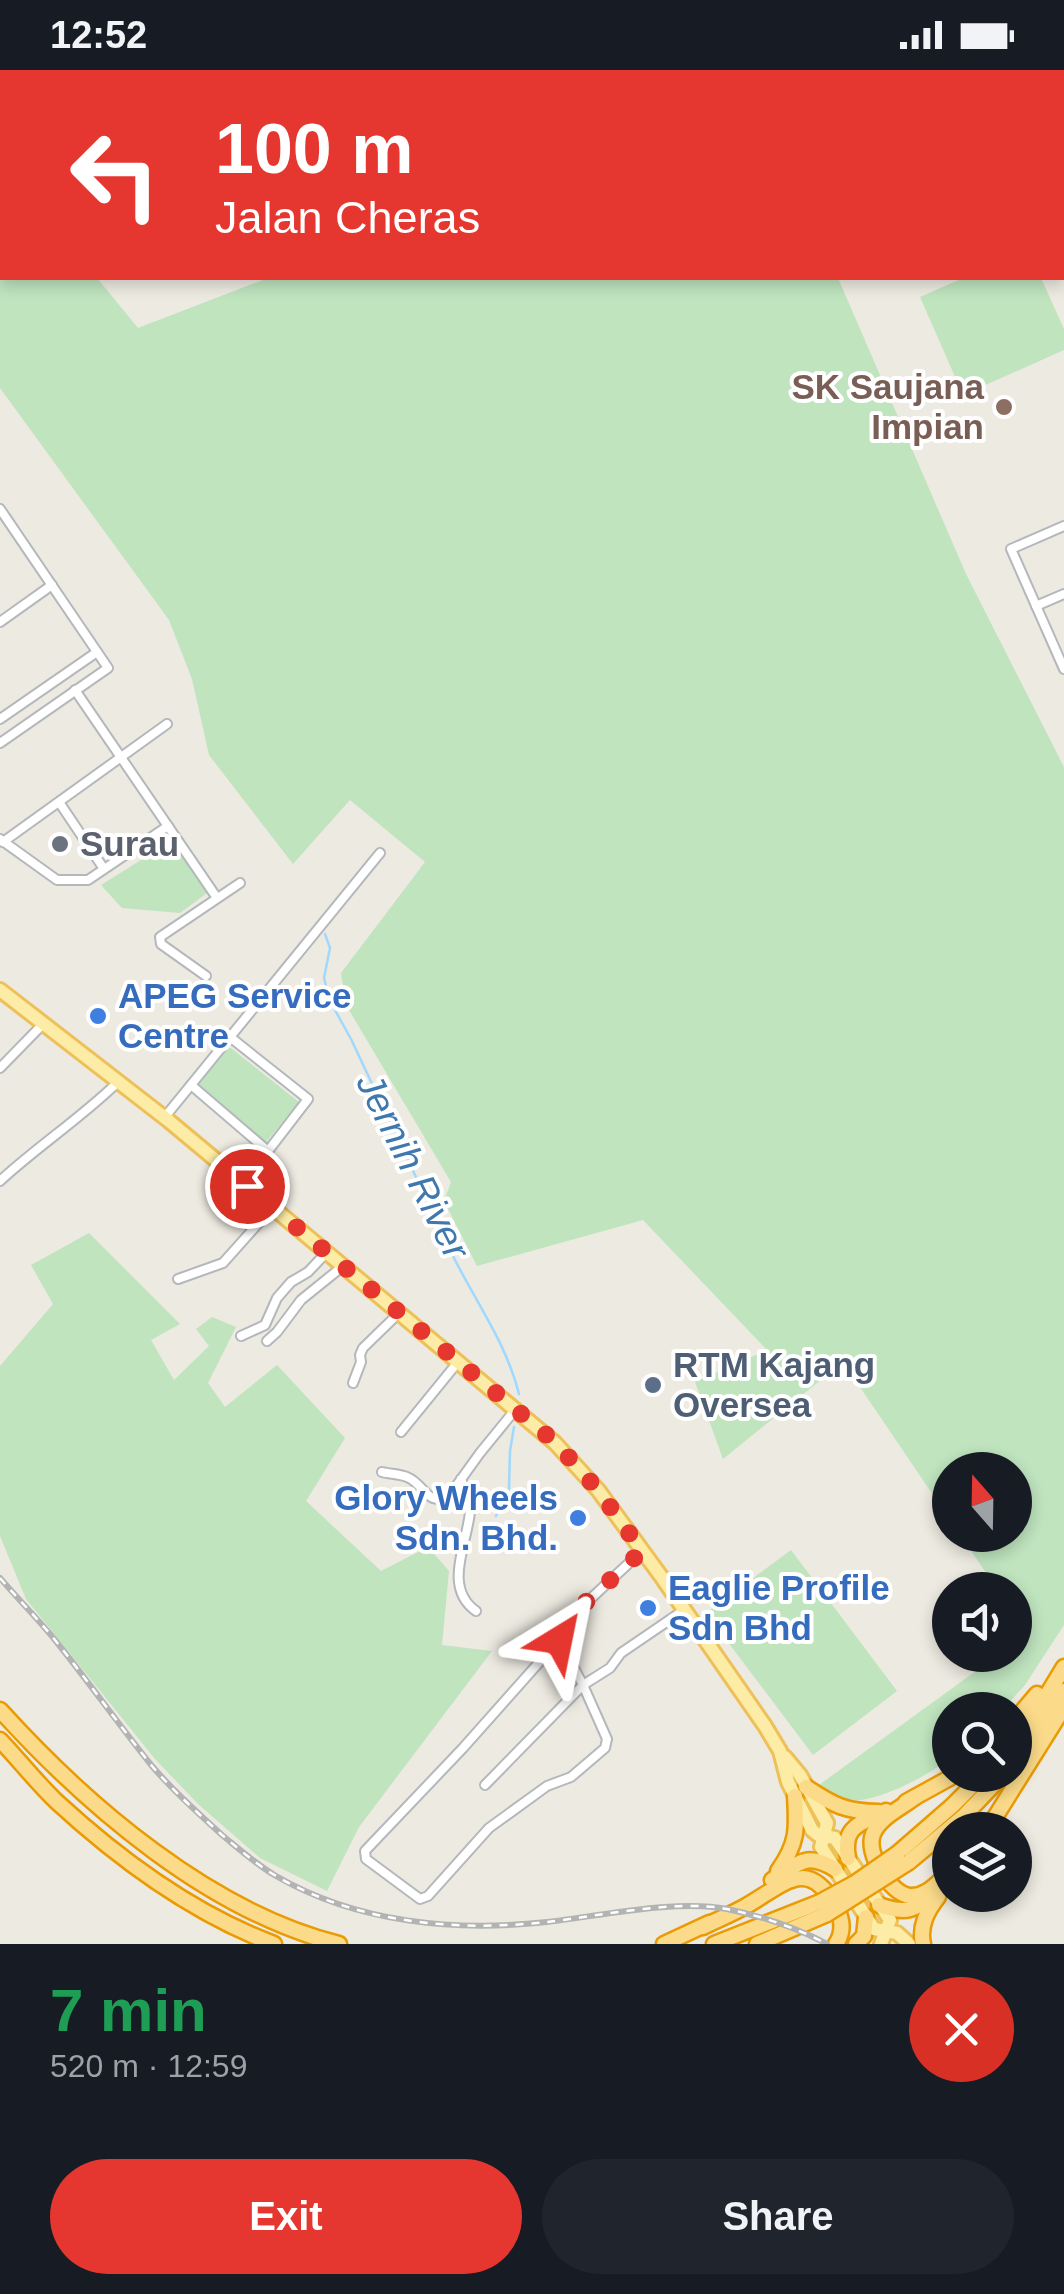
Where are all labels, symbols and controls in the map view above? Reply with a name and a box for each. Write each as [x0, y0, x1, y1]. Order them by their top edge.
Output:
text: 12:52 [50, 14, 147, 56]
icon: left [50, 110, 180, 240]
text: 100 m [215, 110, 413, 188]
text: Jalan Cheras [215, 192, 480, 243]
place label: SK Saujana Impian [791, 367, 985, 446]
marker: SK Saujana Impian [993, 396, 1015, 418]
place label: Surau [80, 824, 179, 863]
marker: Surau [49, 833, 71, 855]
place label: APEG Service Centre [118, 976, 351, 1055]
marker: APEG Service Centre [87, 1005, 109, 1027]
water label: Jernih River [348, 1065, 478, 1267]
pin [205, 1144, 290, 1229]
icon: arrive [220, 1159, 275, 1214]
place label: RTM Kajang Oversea [673, 1345, 875, 1424]
marker: RTM Kajang Oversea [642, 1374, 664, 1396]
north arrow [932, 1452, 1032, 1552]
map controls [932, 1452, 1032, 1912]
place label: Glory Wheels Sdn. Bhd. [334, 1478, 558, 1557]
marker: Glory Wheels Sdn. Bhd. [567, 1507, 589, 1529]
place label: Eaglie Profile Sdn Bhd [668, 1568, 890, 1647]
button: sound [932, 1572, 1032, 1672]
position arrow [507, 1588, 611, 1692]
marker: Eaglie Profile Sdn Bhd [637, 1597, 659, 1619]
button: search [932, 1692, 1032, 1792]
button: layers [932, 1812, 1032, 1912]
text: 7 min [50, 1977, 207, 2044]
button: close [909, 1977, 1014, 2082]
text: 520 m · 12:59 [50, 2048, 247, 2084]
button: Exit [50, 2159, 522, 2274]
button: Share [542, 2159, 1014, 2274]

